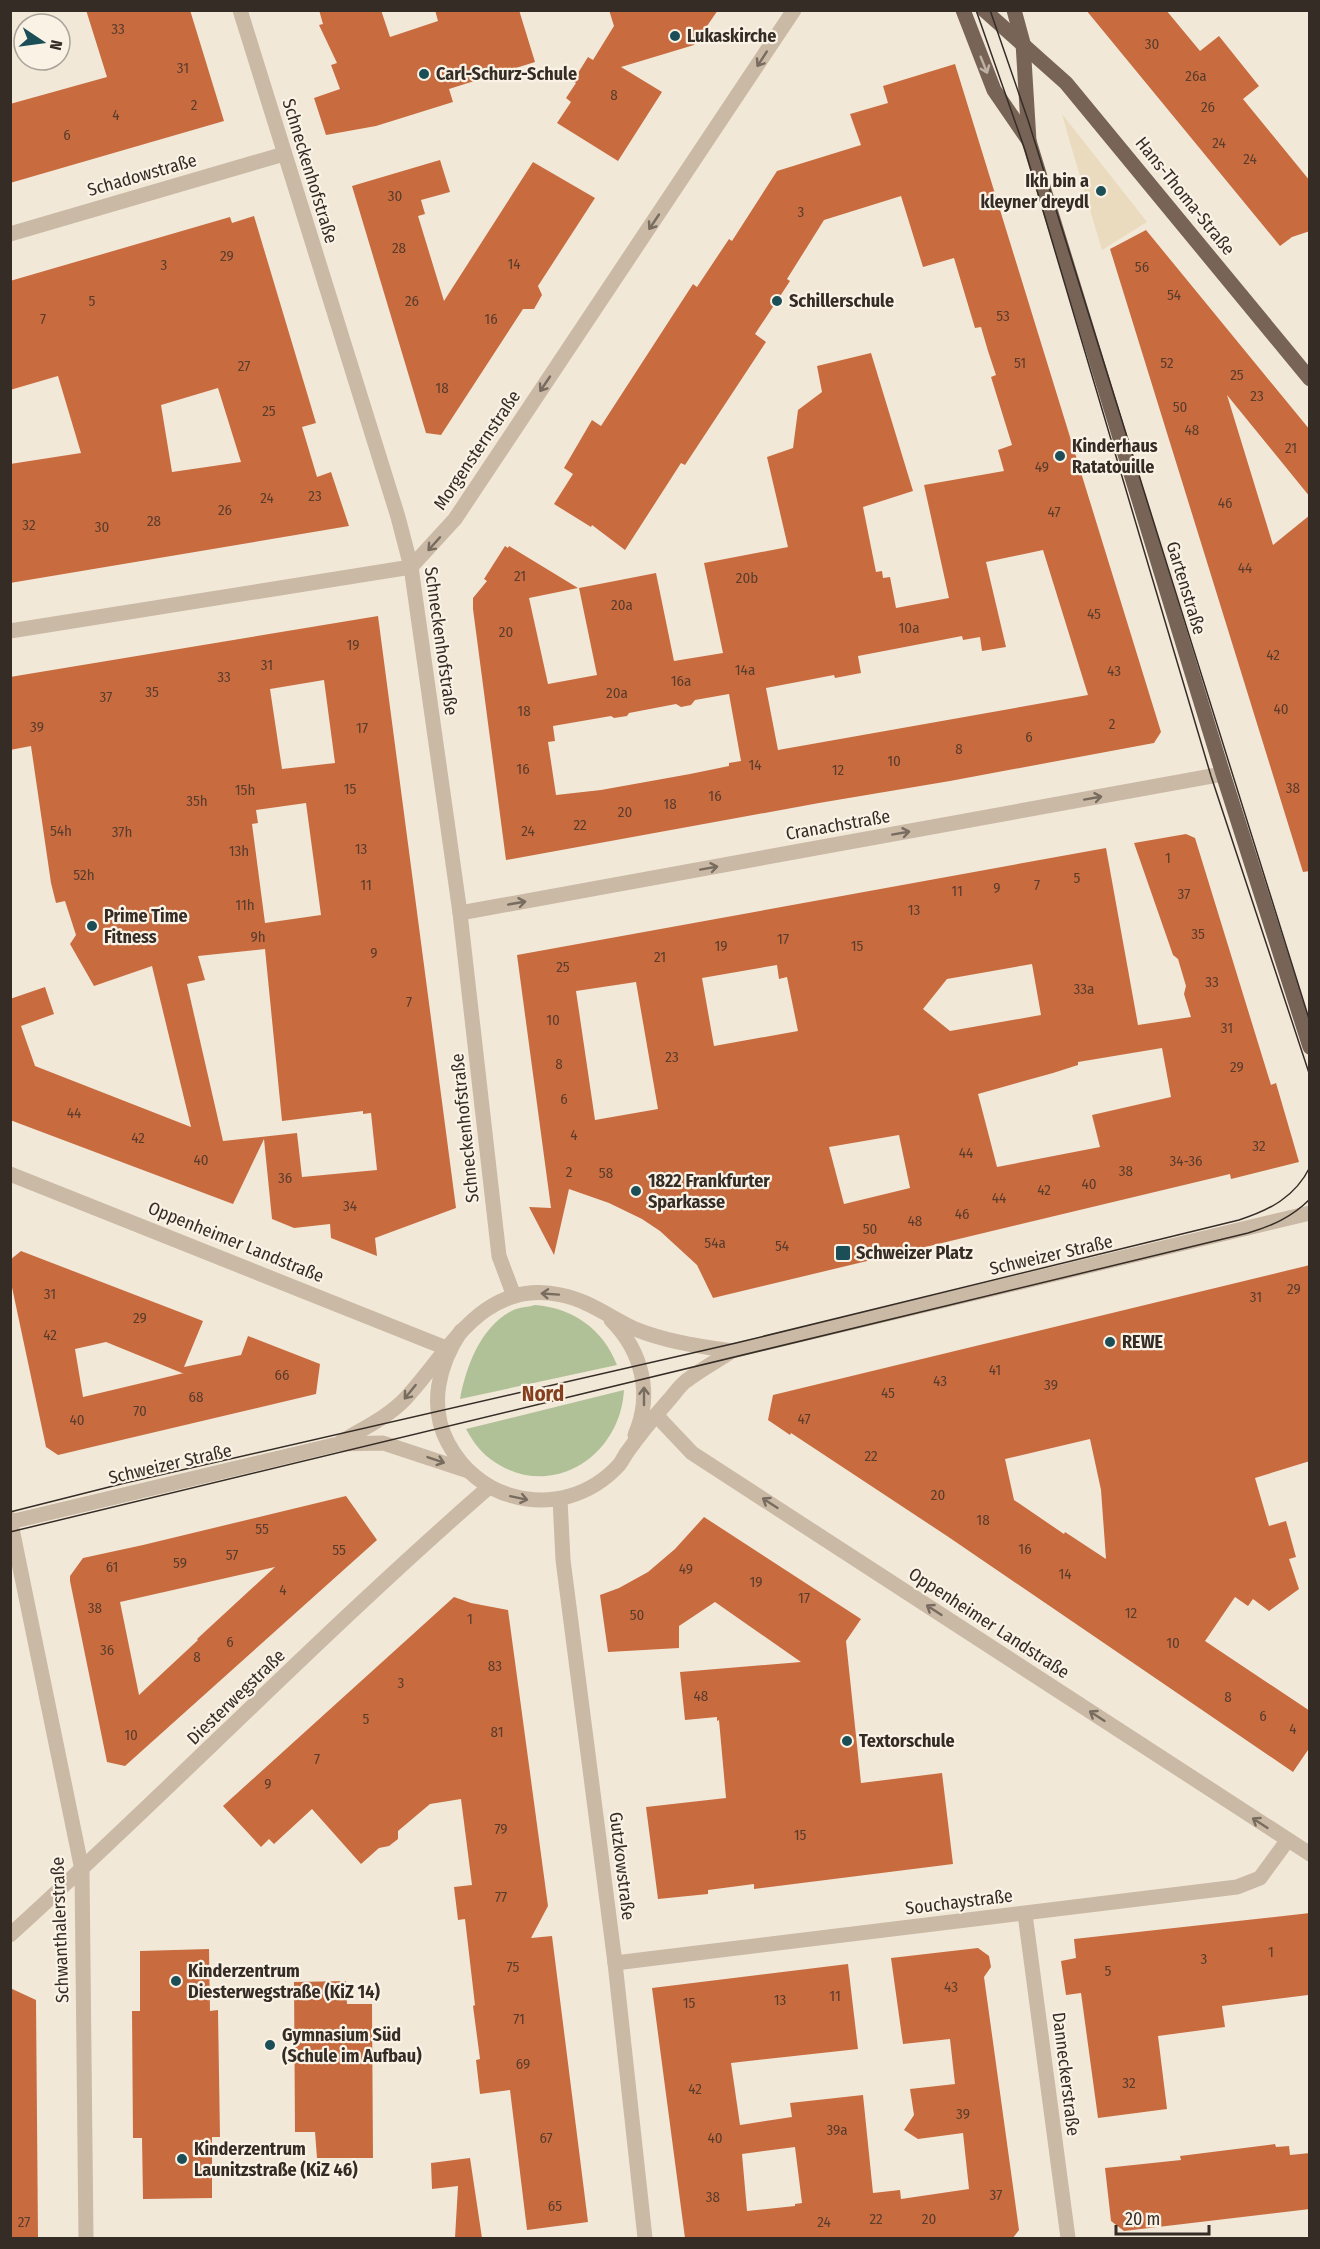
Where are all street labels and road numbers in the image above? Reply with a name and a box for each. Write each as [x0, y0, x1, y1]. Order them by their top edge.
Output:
street label: Schneckenhofstraße [278, 96, 342, 246]
street label: Hans-Thoma-Straße [1130, 132, 1240, 260]
street label: Schadowstraße [85, 149, 199, 201]
street label: Morgensternstraße [429, 386, 525, 514]
street label: Gartenstraße [1161, 539, 1211, 637]
street label: Schneckenhofstraße [420, 565, 462, 717]
street label: Cranachstraße [784, 805, 892, 845]
street label: Schneckenhofstraße [446, 1052, 484, 1204]
street label: Oppenheimer Landstraße [145, 1197, 327, 1287]
street label: Schweizer Straße [987, 1230, 1115, 1280]
street label: Schweizer Straße [106, 1439, 234, 1489]
street label: Oppenheimer Landstraße [904, 1563, 1074, 1683]
street label: Diesterwegstraße [182, 1645, 290, 1749]
street label: Gutzkowstraße [604, 1811, 640, 1921]
street label: Schwanthalerstraße [46, 1856, 74, 2003]
street label: Souchaystraße [904, 1884, 1014, 1920]
street label: Danneckerstraße [1047, 2011, 1085, 2137]

